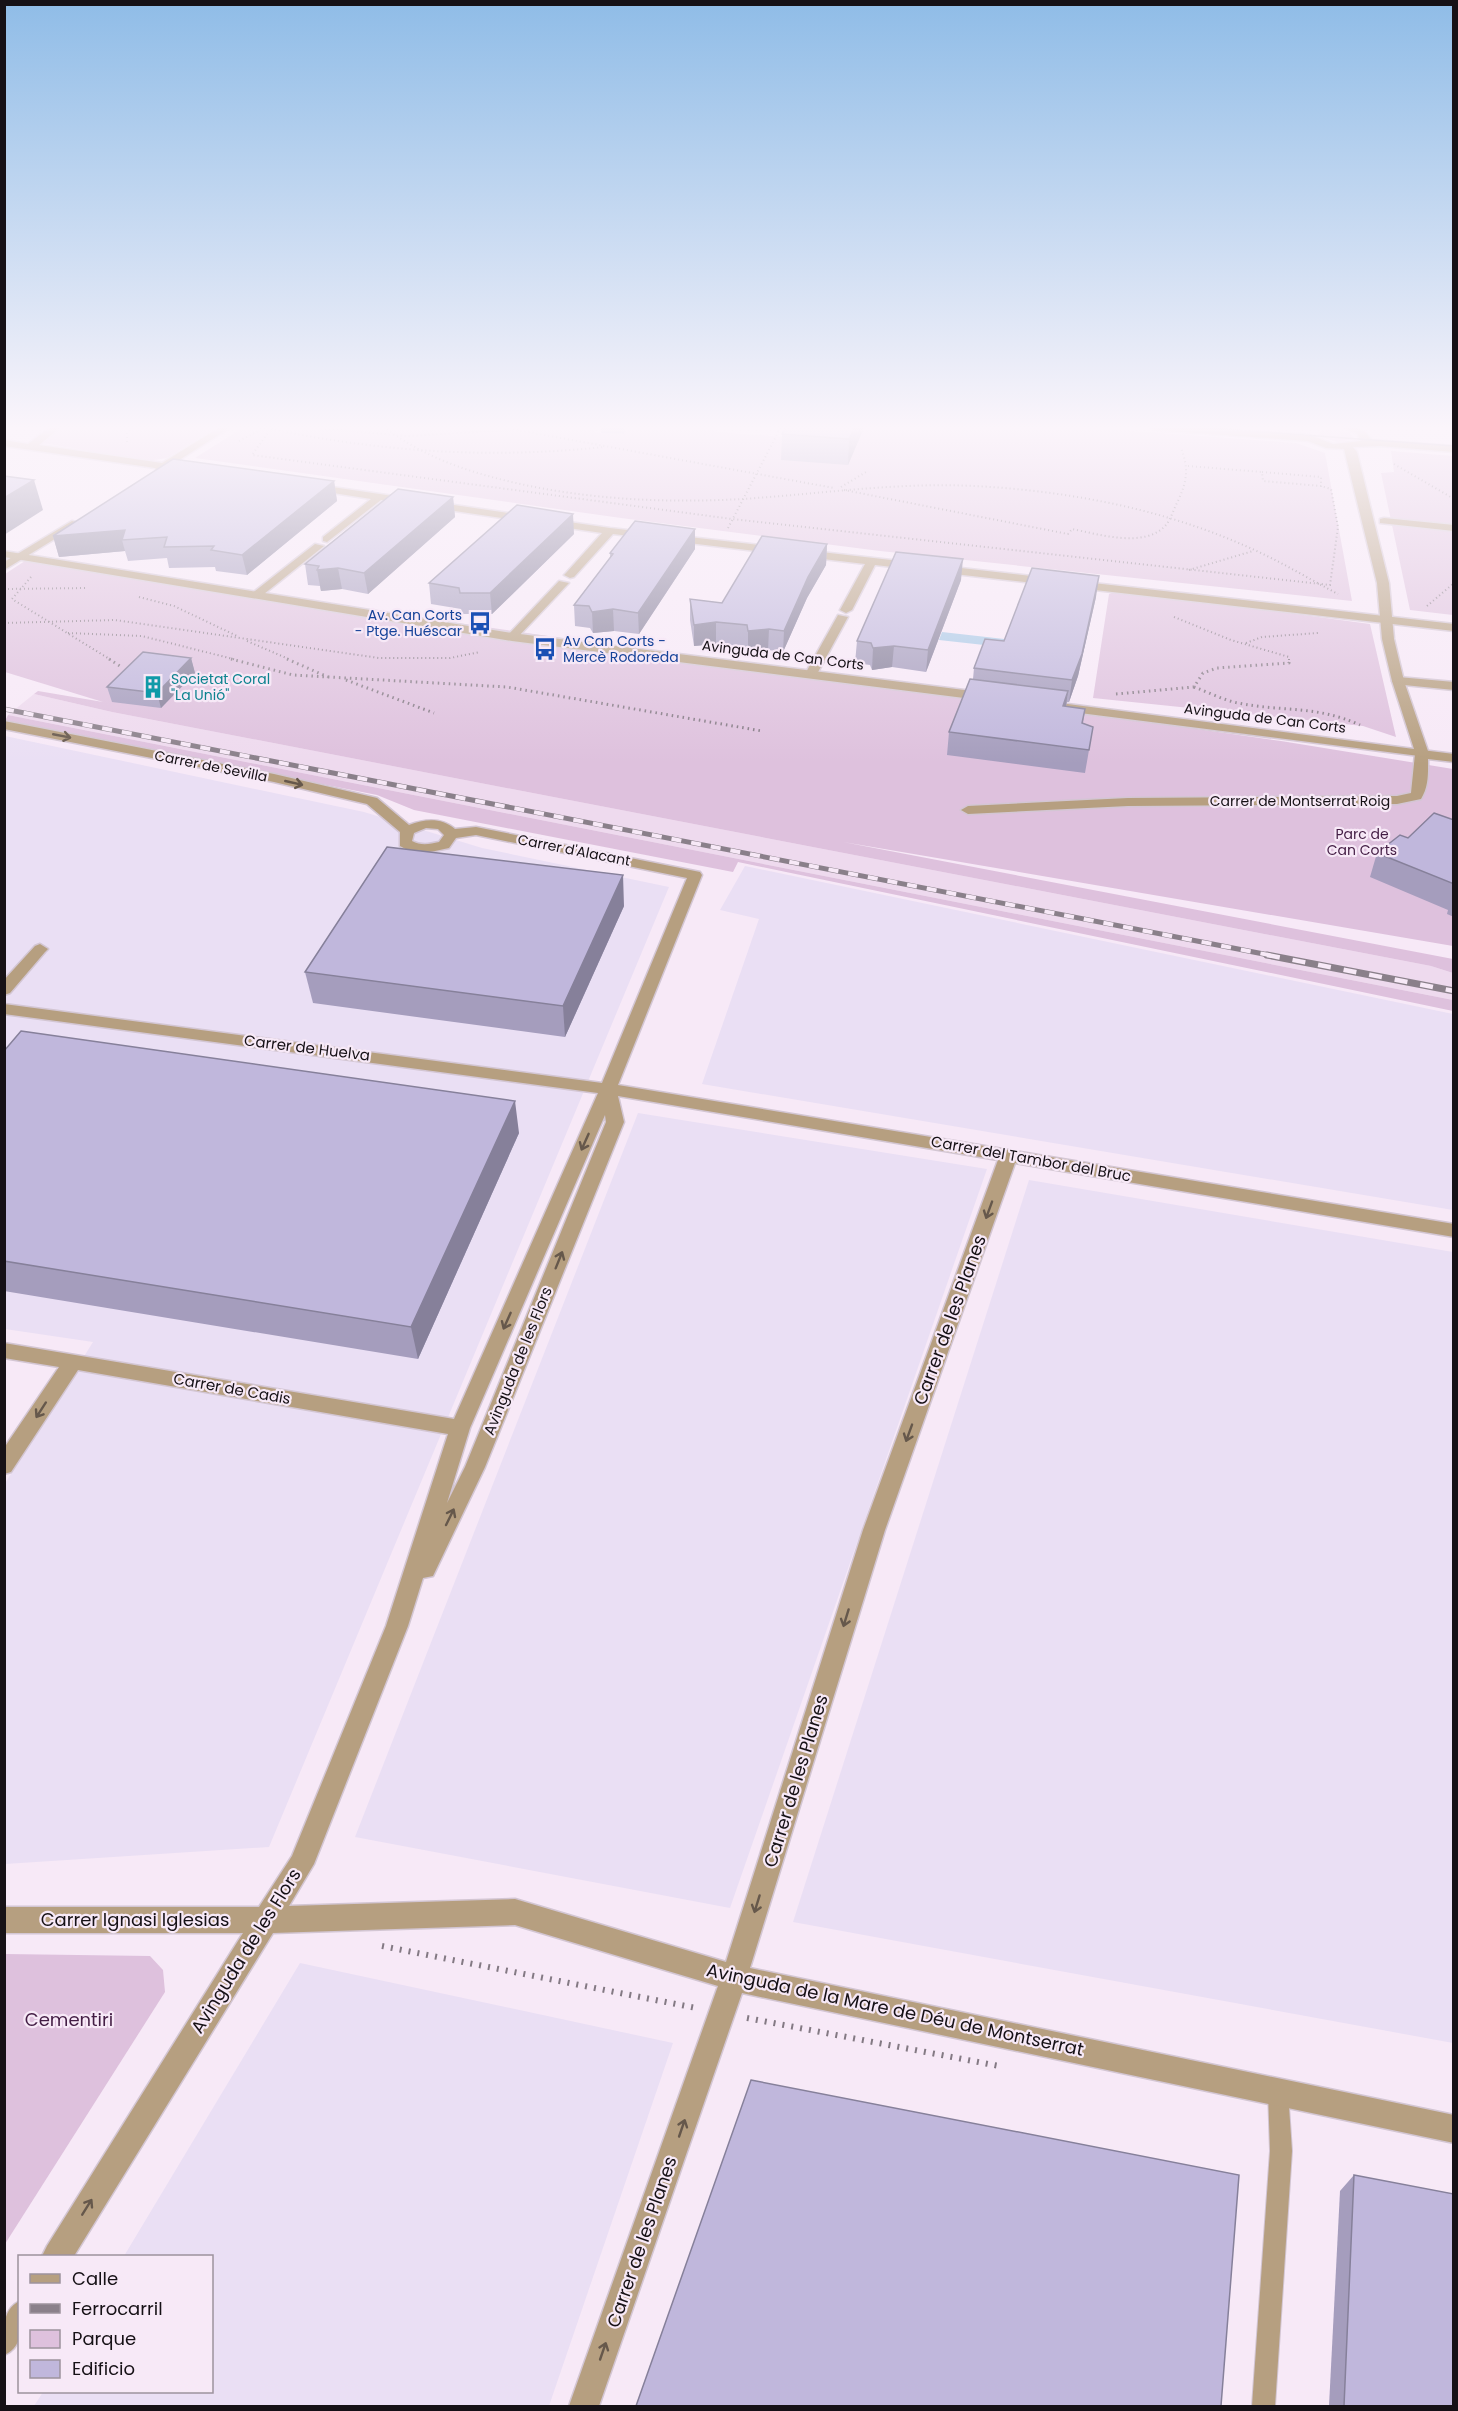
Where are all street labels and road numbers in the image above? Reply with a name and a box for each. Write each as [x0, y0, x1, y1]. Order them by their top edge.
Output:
street label: Avinguda de Can Corts [701, 635, 865, 675]
street label: Avinguda de Can Corts [1183, 698, 1347, 738]
street label: Carrer de Sevilla [153, 745, 269, 787]
street label: Carrer de Montserrat Roig [1210, 791, 1390, 811]
street label: Carrer d'Alacant [516, 829, 632, 871]
street label: Carrer de Huelva [243, 1029, 371, 1066]
street label: Carrer del Tambor del Bruc [929, 1131, 1133, 1186]
street label: Carrer de les Planes [907, 1231, 992, 1408]
street label: Avinguda de les Flors [478, 1283, 557, 1438]
street label: Carrer de Cadis [172, 1368, 292, 1409]
street label: Carrer de les Planes [757, 1692, 834, 1870]
street label: Avinguda de les Flors [185, 1864, 307, 2038]
street label: Carrer Ignasi Iglesias [41, 1907, 229, 1932]
street label: Avinguda de la Mare de Déu de Montserrat [704, 1957, 1086, 2062]
street label: Carrer de les Planes [601, 2153, 683, 2331]

